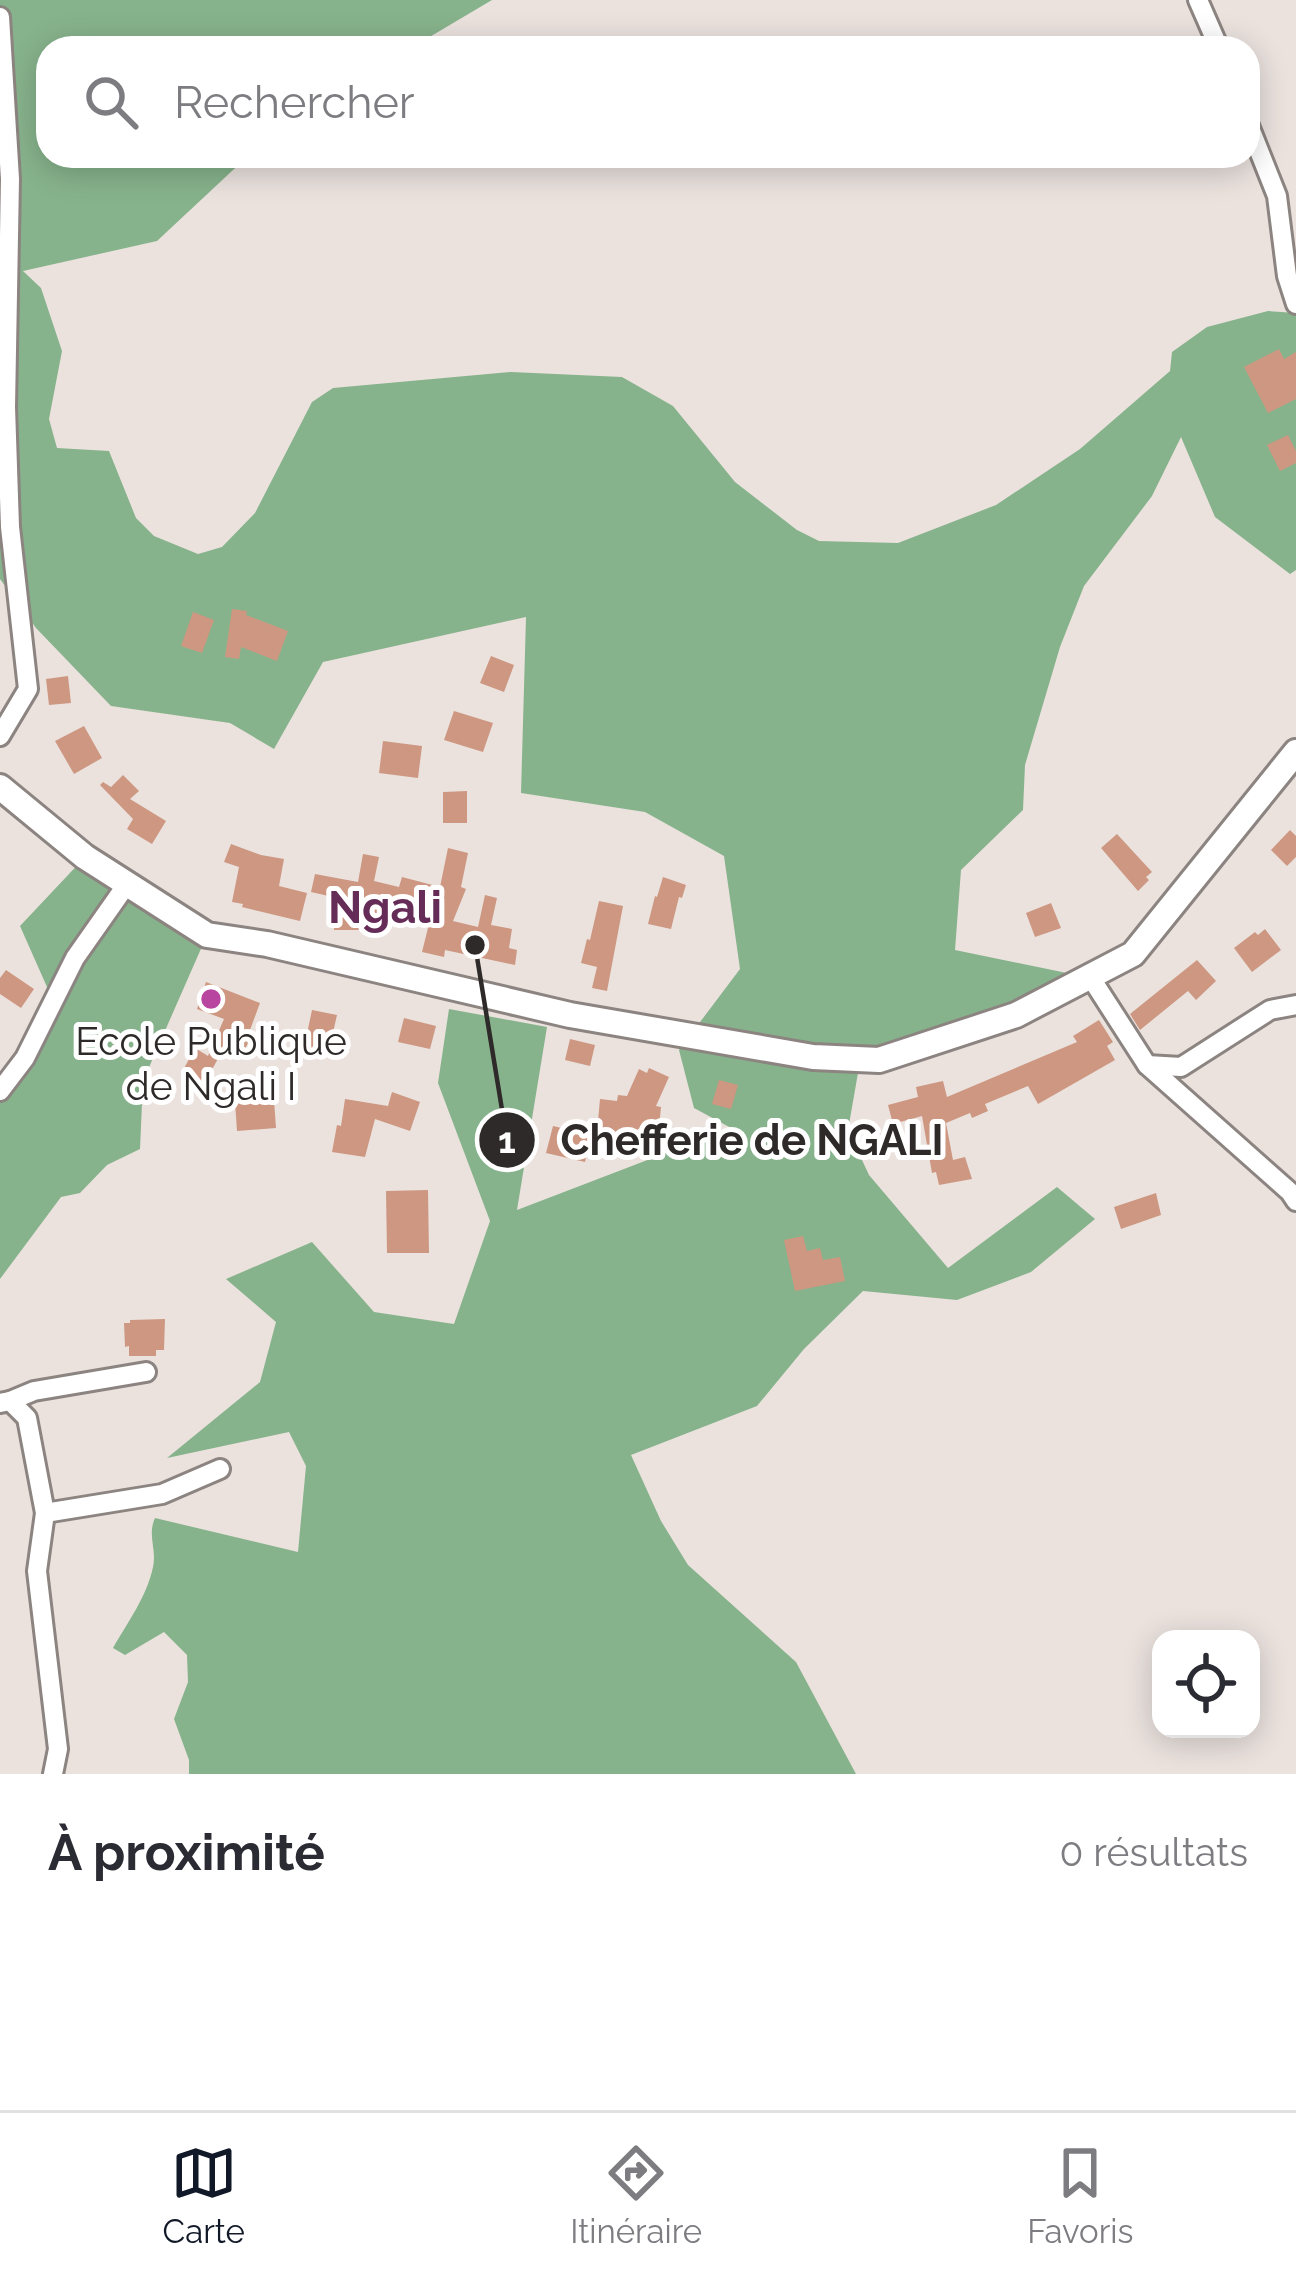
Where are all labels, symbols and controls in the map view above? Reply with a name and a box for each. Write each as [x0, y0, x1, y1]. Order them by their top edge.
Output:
search box [36, 36, 1260, 168]
icon: search [78, 69, 144, 135]
text: Rechercher [174, 76, 415, 129]
district label: Ngali [328, 881, 442, 934]
marker: Ecole Publique de Ngali I [198, 986, 224, 1012]
place label: Ecole Publique de Ngali I [75, 1018, 347, 1109]
callout: Chefferie de NGALI [477, 1101, 968, 1179]
text: Chefferie de NGALI [561, 1116, 943, 1165]
text: 1 [498, 1119, 516, 1161]
map controls [1152, 1630, 1260, 1738]
button: locate [1152, 1630, 1260, 1738]
text: À proximité [48, 1822, 325, 1882]
text: 0 résultats [1060, 1829, 1248, 1875]
tab: Carte [163, 2140, 245, 2251]
tab: Itinéraire [570, 2140, 702, 2251]
tab: Favoris [1027, 2140, 1133, 2251]

